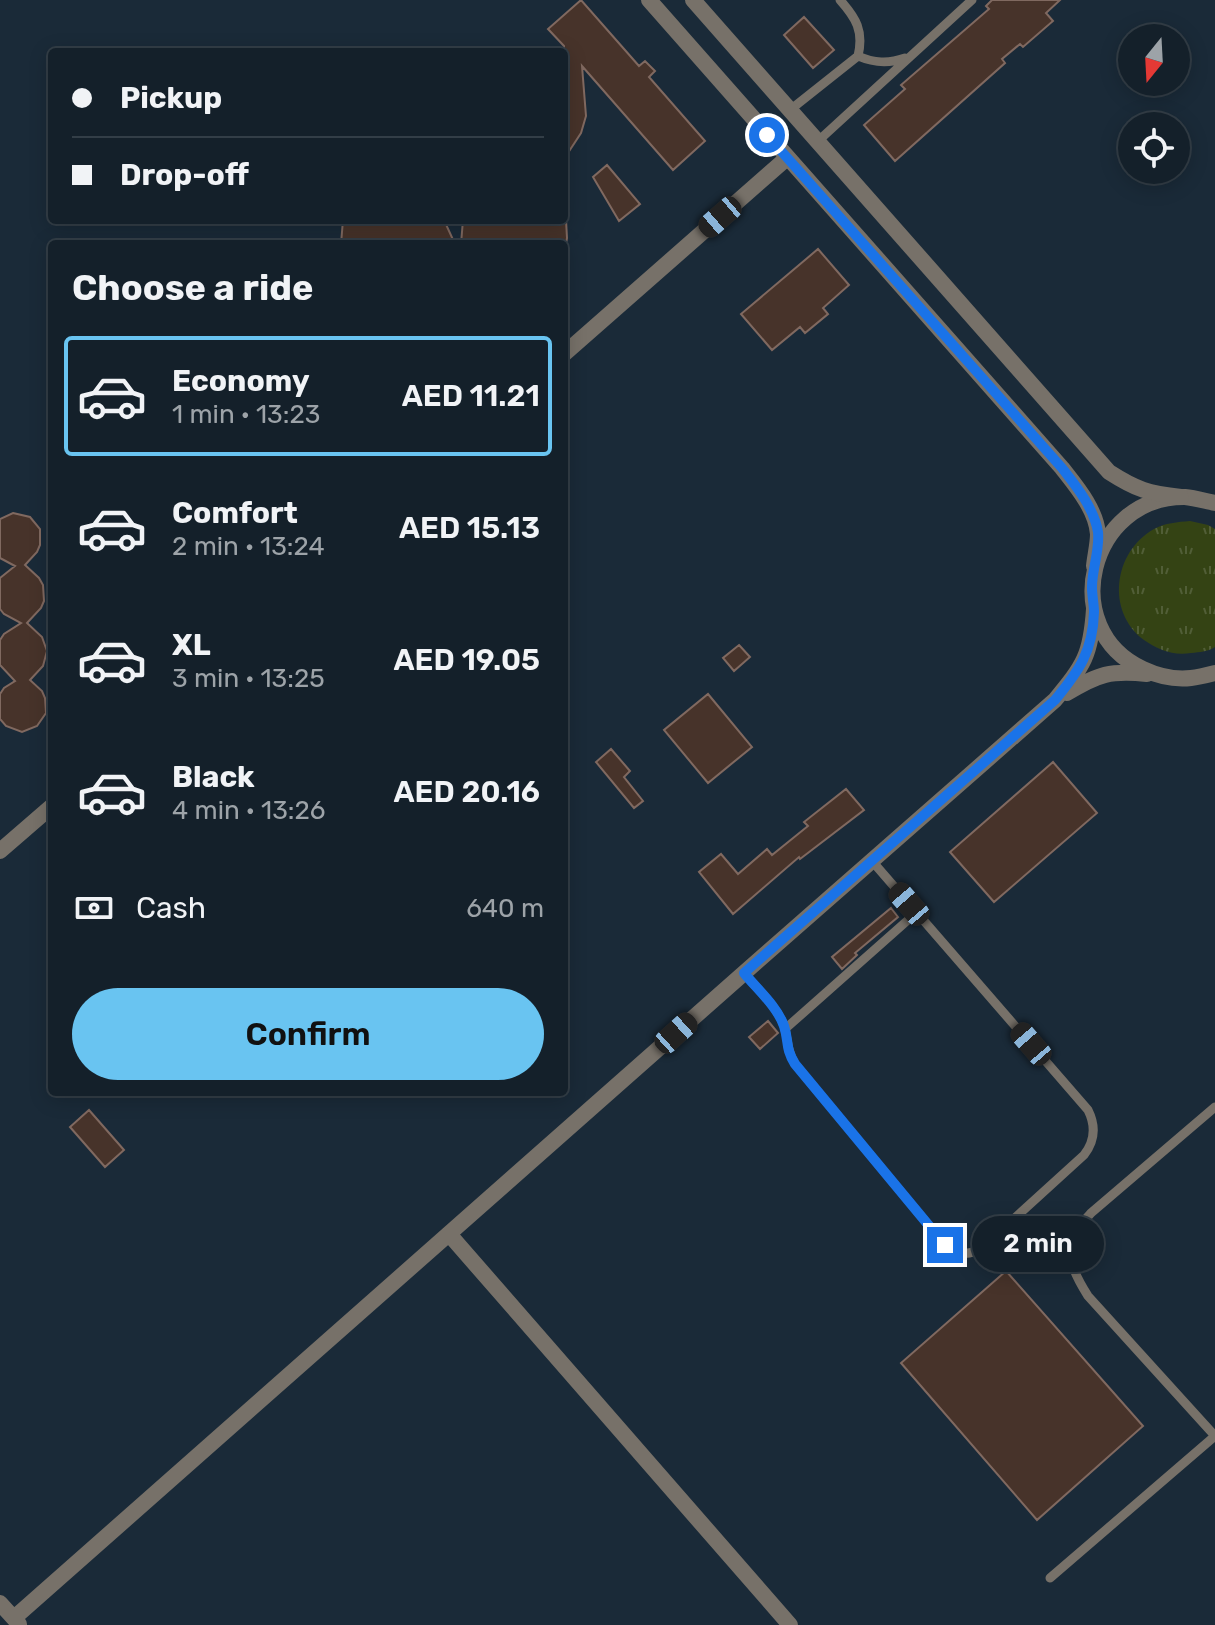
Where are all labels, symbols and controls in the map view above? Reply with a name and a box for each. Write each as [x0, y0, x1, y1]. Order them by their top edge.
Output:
north arrow [1118, 24, 1190, 96]
map controls [1118, 24, 1190, 184]
text: Pickup [120, 80, 222, 116]
button: locate [1118, 112, 1190, 184]
route start [749, 117, 785, 153]
text: Drop-off [120, 157, 249, 193]
car [694, 192, 746, 242]
text: Choose a ride [72, 266, 313, 309]
icon: car [76, 360, 148, 432]
text: Economy [172, 363, 310, 399]
text: AED 11.21 [402, 378, 540, 414]
text: 1 min · 13:23 [172, 399, 320, 430]
icon: car [76, 492, 148, 564]
text: Comfort [172, 495, 298, 531]
text: AED 15.13 [399, 510, 540, 546]
text: 2 min · 13:24 [172, 531, 325, 562]
icon: car [76, 624, 148, 696]
text: XL [172, 627, 211, 663]
text: AED 19.05 [393, 642, 540, 678]
text: 3 min · 13:25 [172, 663, 325, 694]
icon: car [76, 756, 148, 828]
text: Black [172, 759, 255, 795]
text: AED 20.16 [393, 774, 540, 810]
text: 4 min · 13:26 [172, 795, 325, 826]
car [884, 878, 934, 930]
icon: cash [72, 886, 116, 930]
text: Cash [136, 890, 206, 926]
text: 640 m [466, 893, 544, 924]
button: Confirm [72, 988, 544, 1080]
car [650, 1008, 702, 1058]
car [1006, 1018, 1056, 1070]
callout: 2 min [973, 1217, 1105, 1273]
route end [927, 1227, 963, 1263]
text: 2 min [1003, 1228, 1073, 1259]

